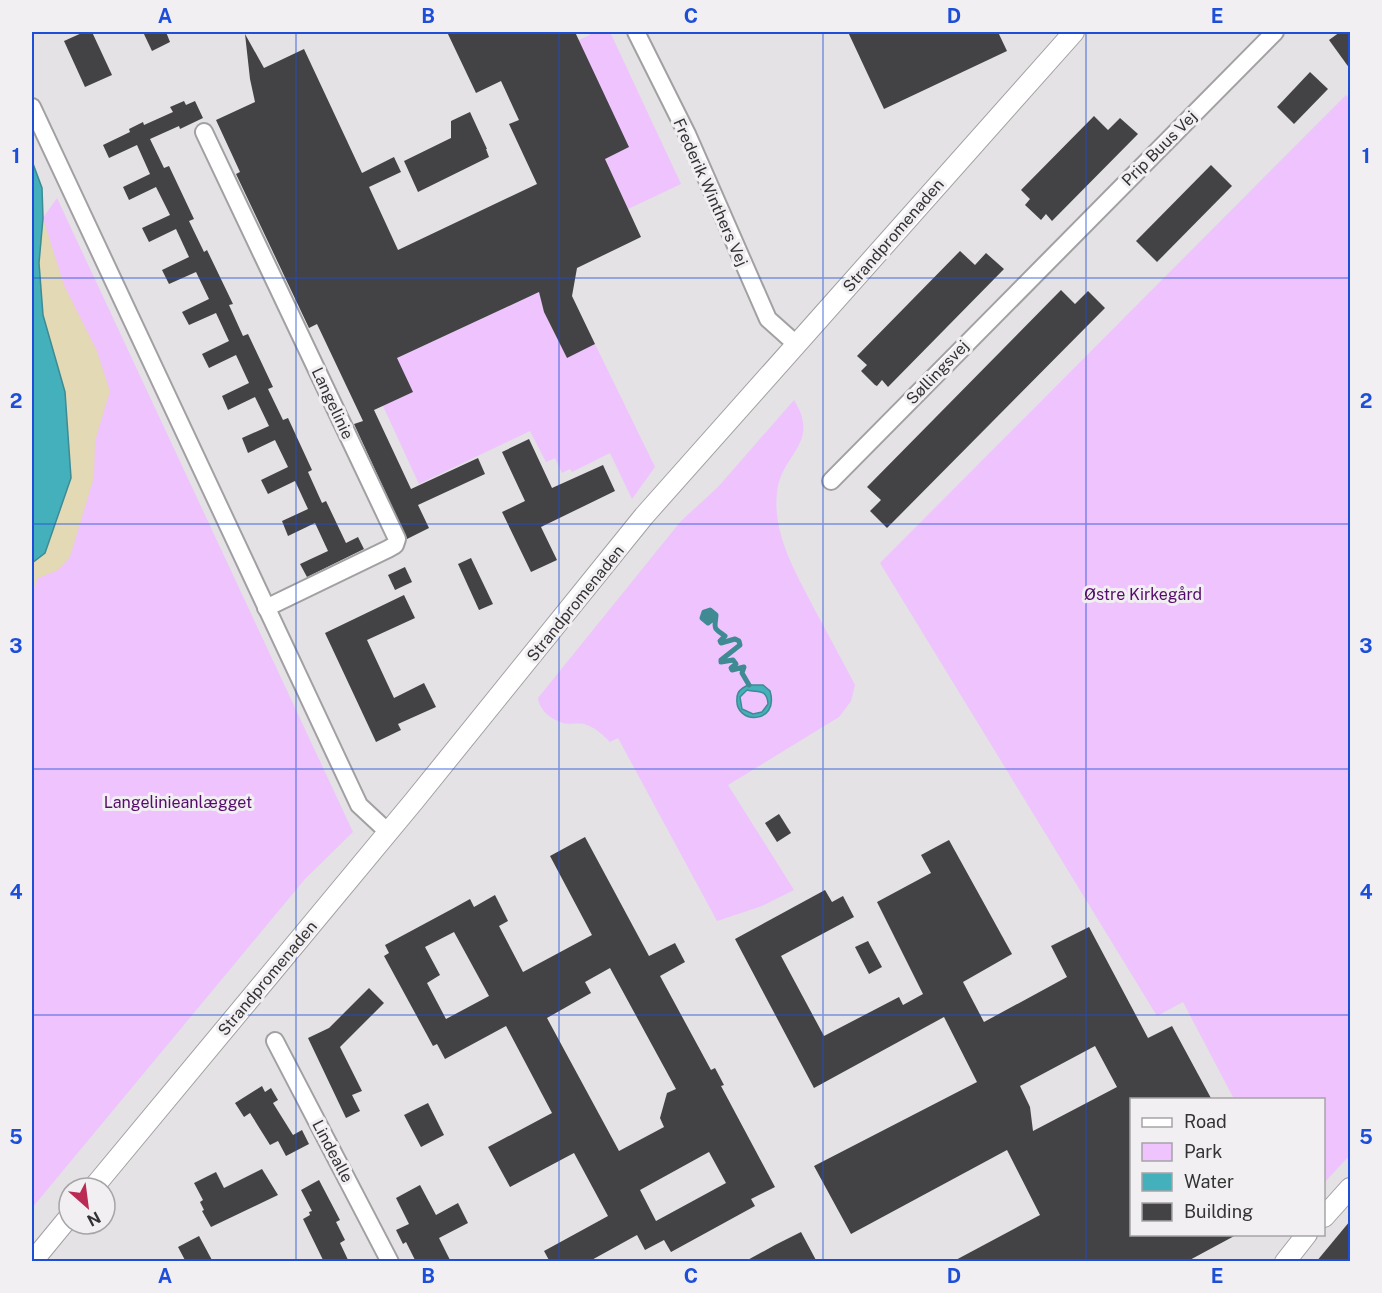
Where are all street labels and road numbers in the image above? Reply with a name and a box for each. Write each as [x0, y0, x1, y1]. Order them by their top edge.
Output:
street label: Prip Buus Vej [1118, 107, 1201, 190]
street label: Frederik Winthers Vej [669, 115, 752, 269]
street label: Strandpromenaden [839, 175, 948, 296]
street label: Søllingsvej [902, 336, 973, 408]
street label: Langelinie [308, 364, 357, 442]
street label: Strandpromenaden [523, 541, 628, 665]
street label: Strandpromenaden [214, 917, 321, 1040]
street label: Lindealle [308, 1117, 357, 1186]

